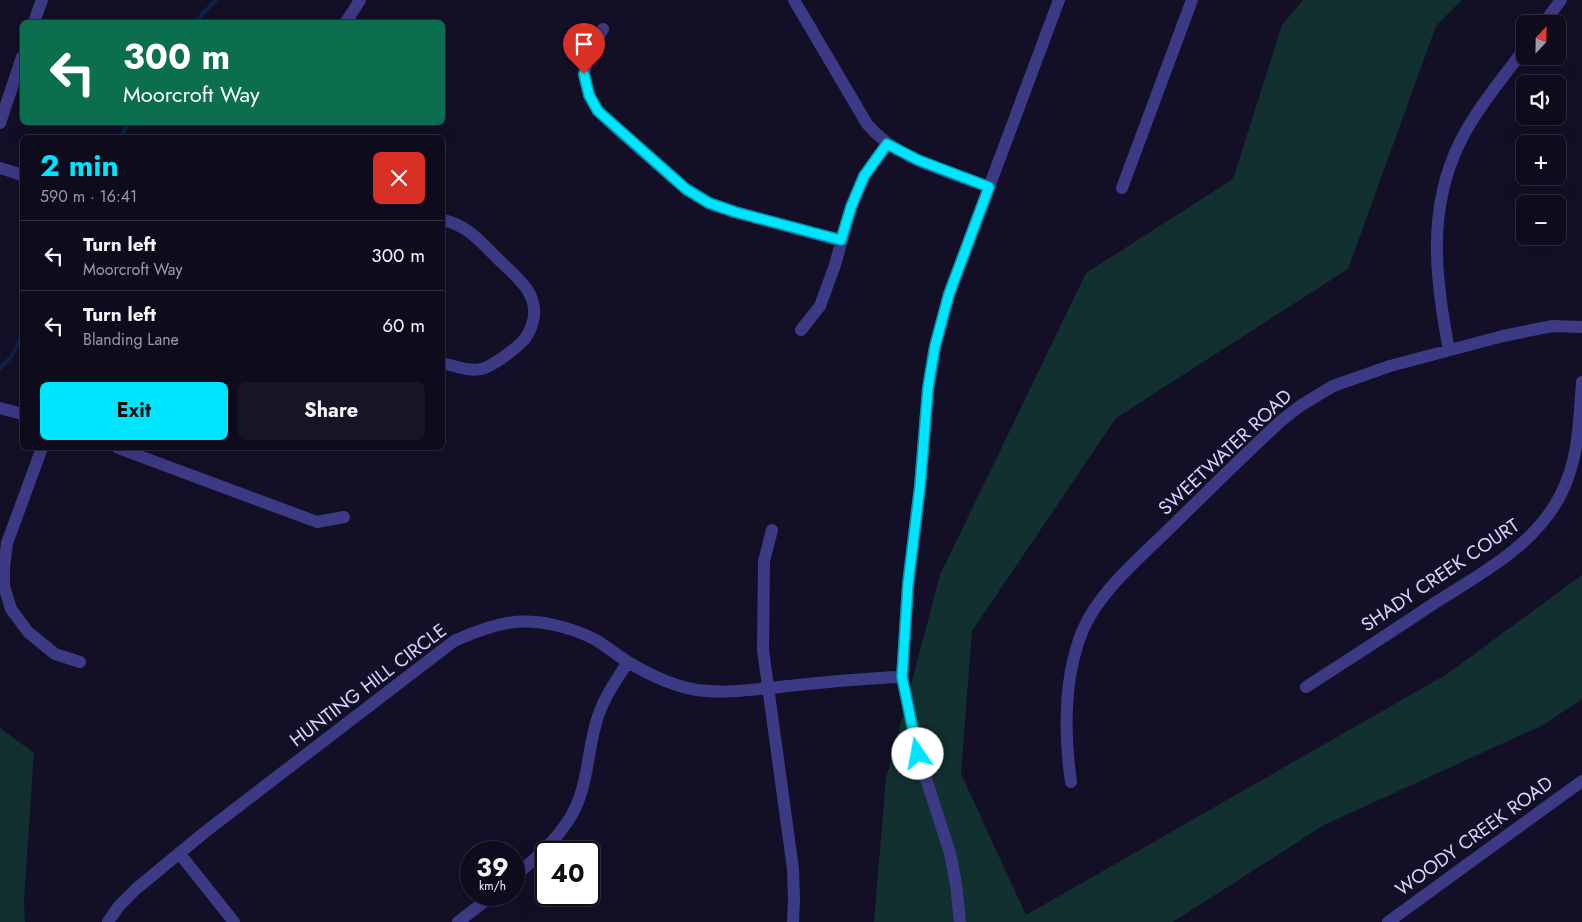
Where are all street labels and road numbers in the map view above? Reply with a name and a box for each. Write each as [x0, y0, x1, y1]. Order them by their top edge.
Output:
street label: SWEETWATER ROAD [1152, 383, 1298, 521]
street label: SHADY CREEK COURT [1355, 512, 1525, 638]
street label: HUNTING HILL CIRCLE [284, 617, 452, 753]
street label: WOODY CREEK ROAD [1390, 770, 1558, 902]

